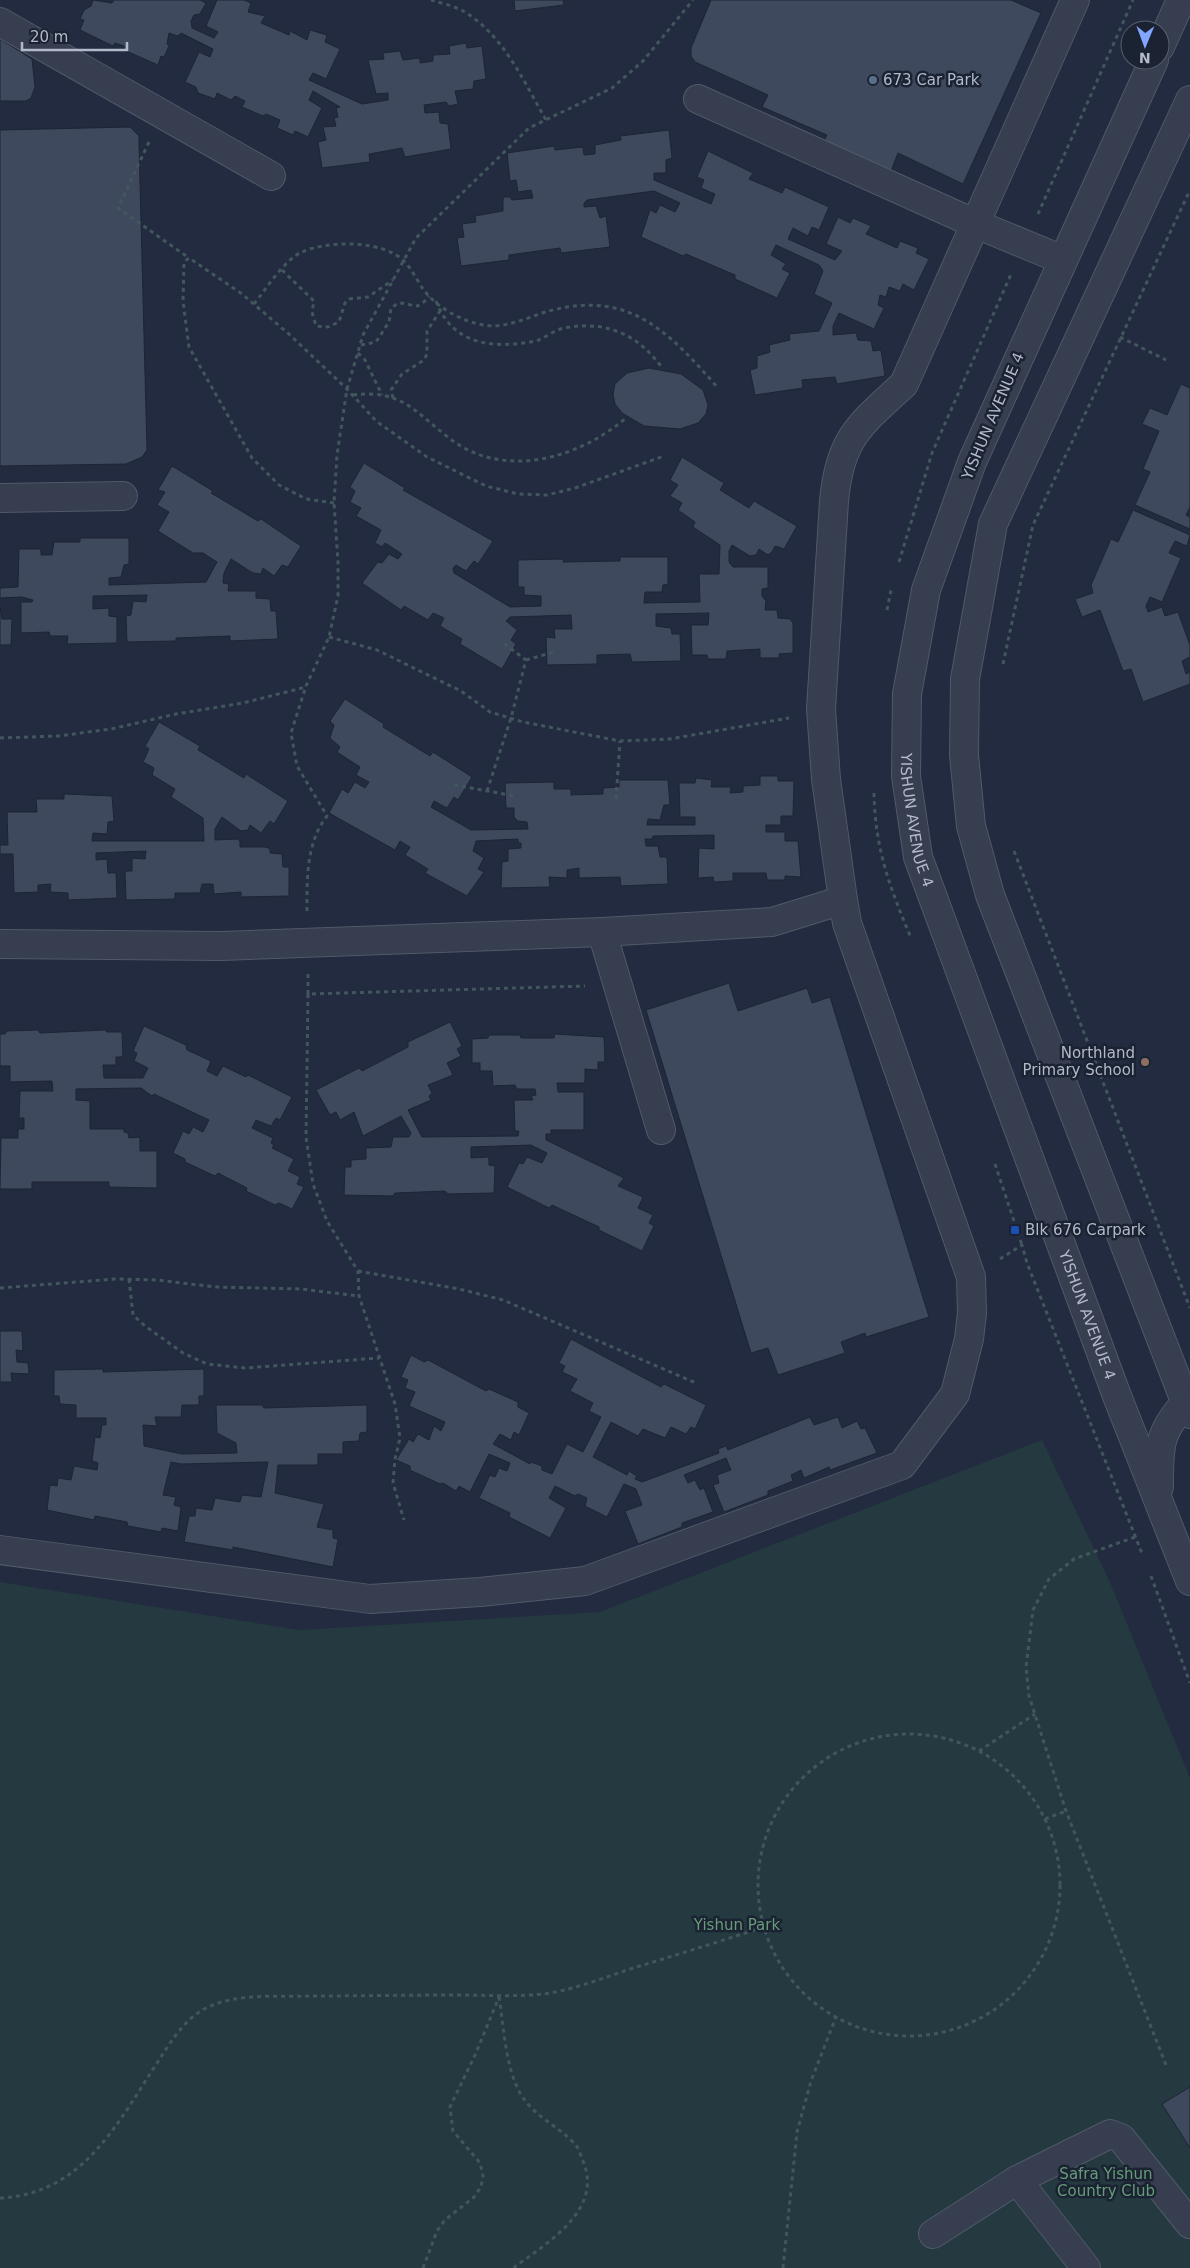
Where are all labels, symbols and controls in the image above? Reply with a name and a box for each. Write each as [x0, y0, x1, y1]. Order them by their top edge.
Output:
scale bar [22, 20, 128, 52]
north arrow [1120, 20, 1170, 70]
text: 20 m [30, 28, 68, 46]
text: N [1139, 50, 1151, 66]
place label: 673 Car Park [883, 71, 980, 89]
marker: 673 Car Park [867, 74, 879, 86]
street label: YISHUN AVENUE 4 [958, 350, 1028, 483]
street label: YISHUN AVENUE 4 [897, 752, 937, 890]
place label: Northland Primary School [1022, 1044, 1135, 1079]
marker: Northland Primary School [1139, 1056, 1151, 1068]
place label: Blk 676 Carpark [1025, 1221, 1146, 1239]
marker: Blk 676 Carpark [1009, 1224, 1021, 1236]
street label: YISHUN AVENUE 4 [1055, 1247, 1119, 1382]
park label: Yishun Park [693, 1916, 780, 1934]
park label: Safra Yishun Country Club [1057, 2165, 1155, 2200]

